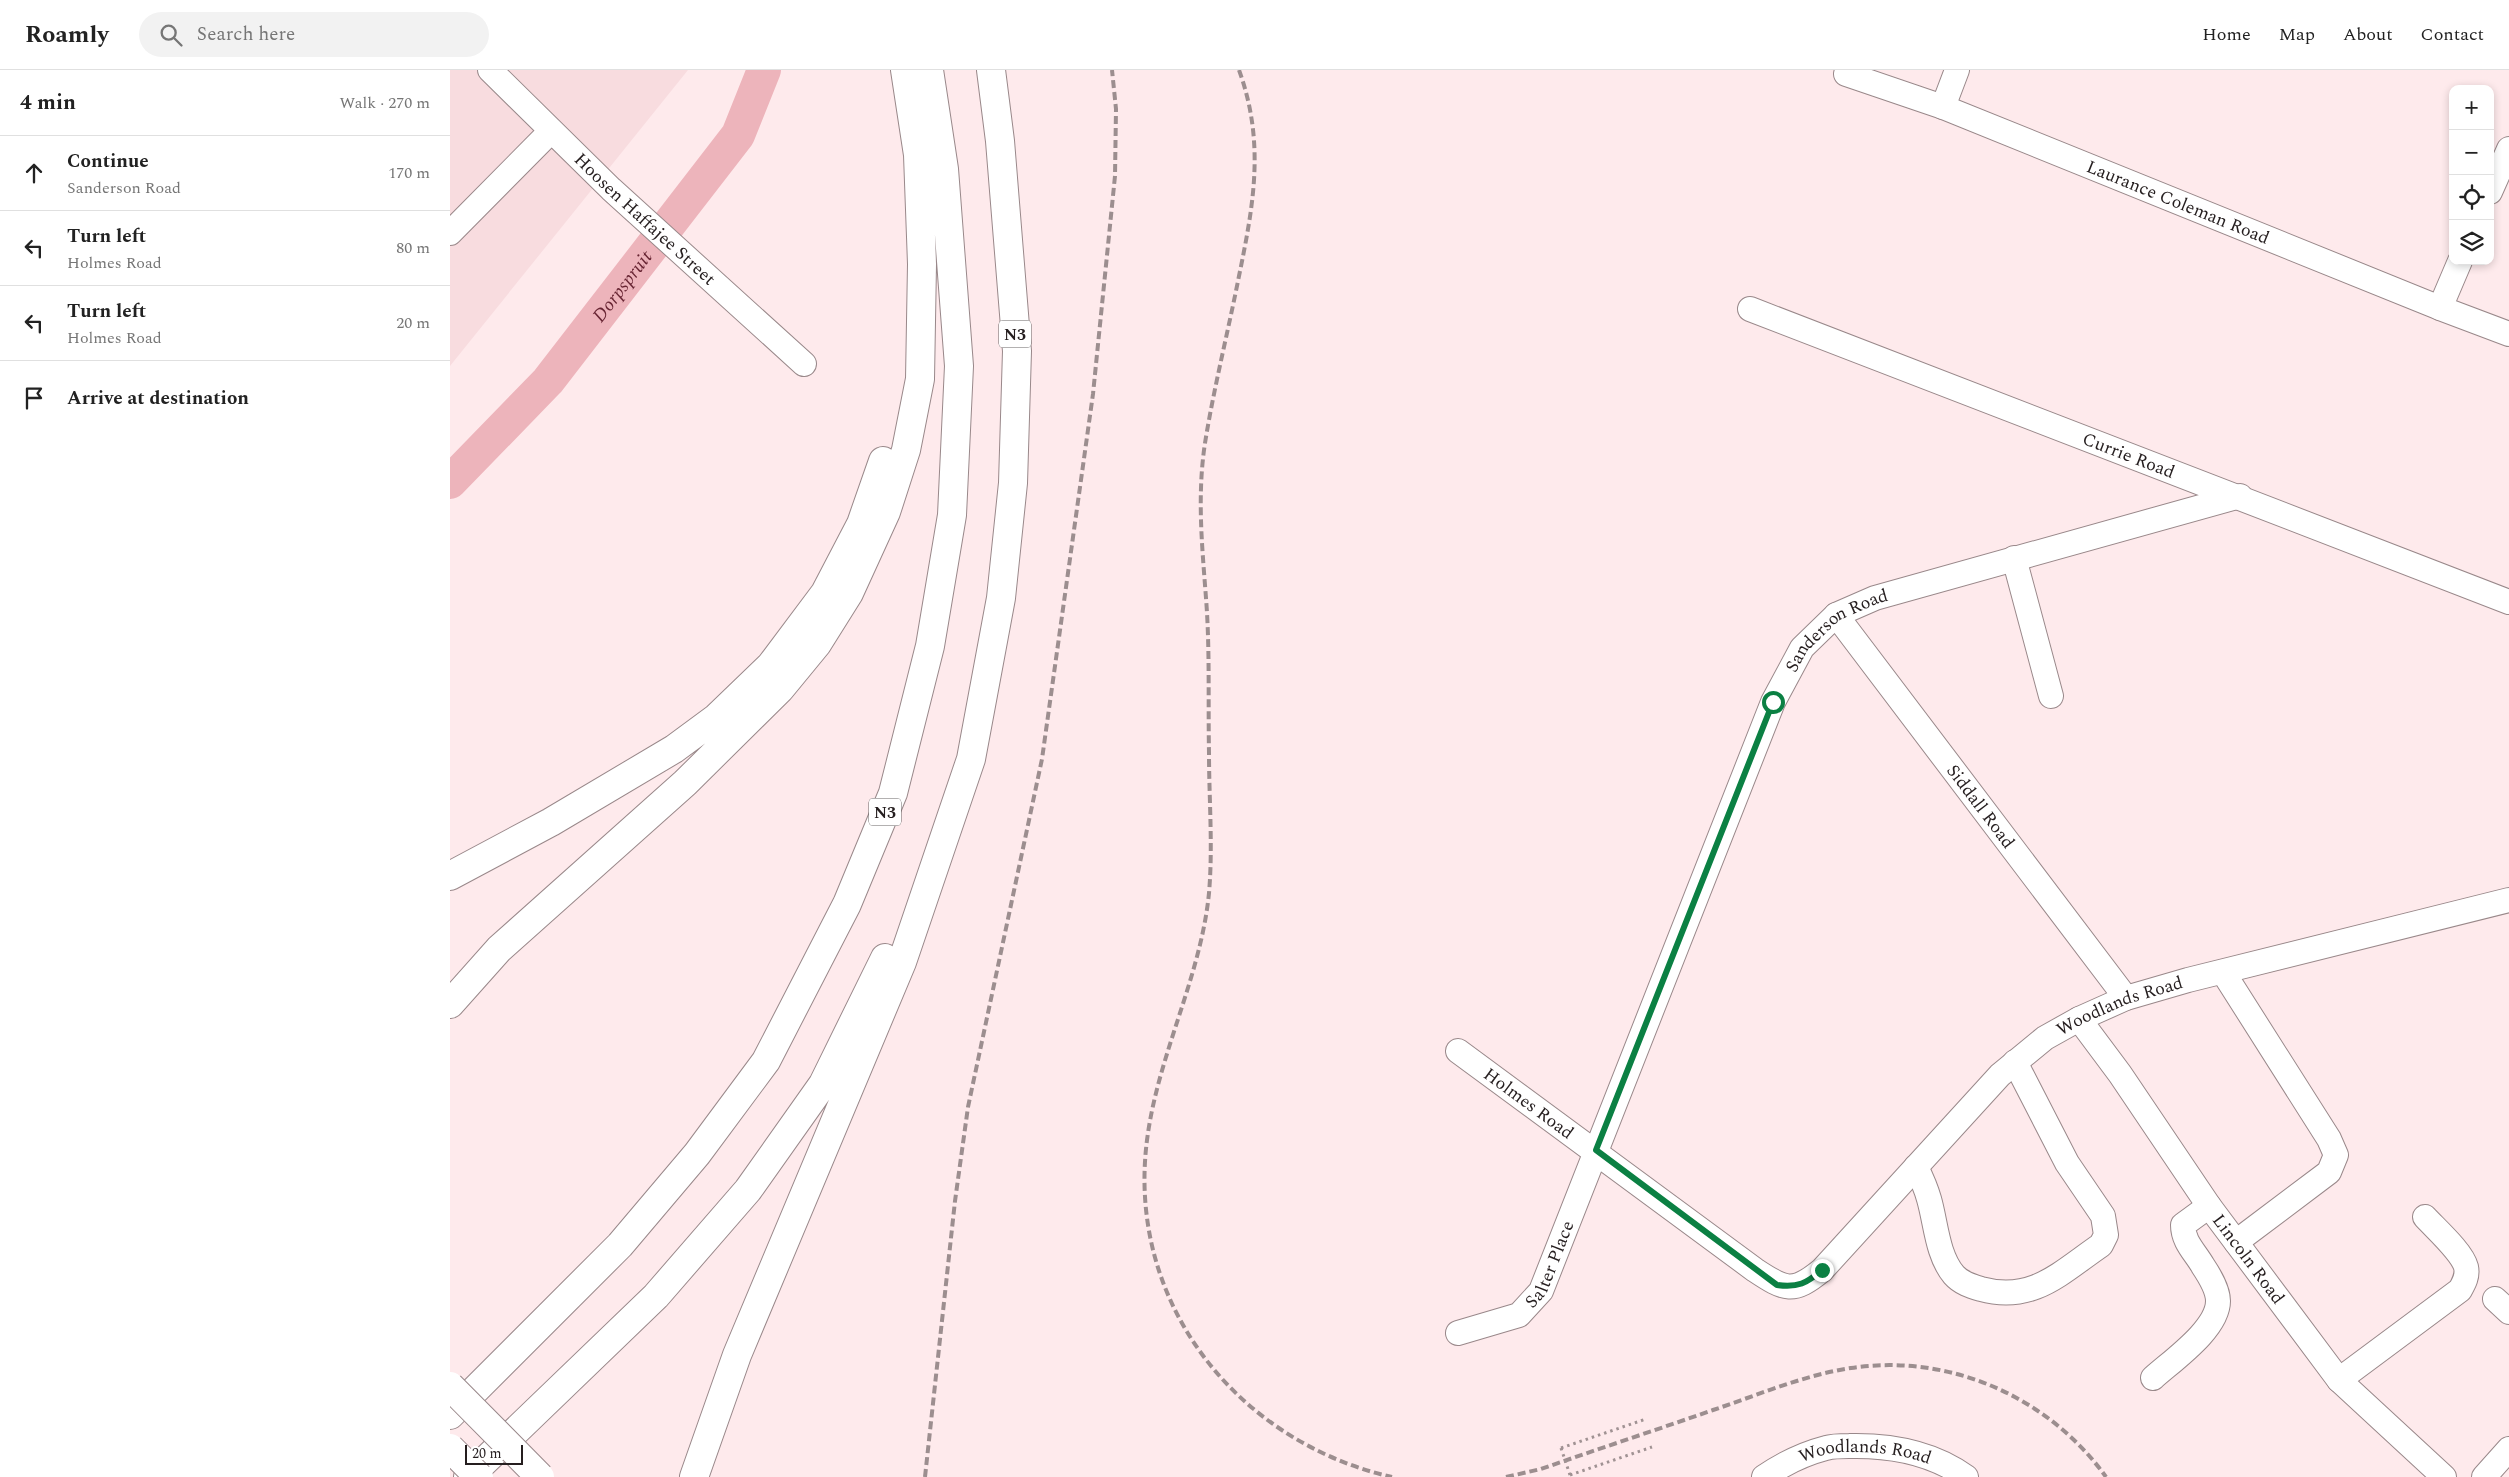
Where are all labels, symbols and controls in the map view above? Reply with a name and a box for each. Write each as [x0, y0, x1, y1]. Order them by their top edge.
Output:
search box [139, 12, 489, 57]
text: Roamly [25, 17, 109, 53]
text: Search here [197, 20, 295, 49]
icon: search [157, 21, 185, 49]
text: Home [2202, 21, 2251, 48]
text: Map [2279, 21, 2315, 48]
text: About [2343, 21, 2393, 48]
text: Contact [2421, 21, 2484, 48]
map controls [2449, 85, 2494, 265]
button: + [2449, 85, 2494, 130]
text: 4 min [20, 87, 76, 119]
text: Walk · 270 m [339, 91, 430, 115]
button: − [2449, 130, 2494, 175]
text: Continue [67, 147, 149, 176]
street label: Hoosen Haffajee Street [568, 147, 722, 292]
street label: Laurance Coleman Road [2082, 153, 2273, 252]
icon: ahead [20, 159, 48, 187]
text: 170 m [388, 161, 430, 185]
button: locate [2449, 175, 2494, 220]
text: Sanderson Road [67, 176, 181, 200]
button: layers [2449, 220, 2494, 265]
text: Turn left [67, 222, 146, 251]
icon: left [20, 234, 48, 262]
text: 80 m [396, 236, 430, 260]
water label: Dorpspruit [585, 244, 661, 329]
text: Holmes Road [67, 251, 162, 275]
text: Turn left [67, 297, 146, 326]
icon: left [20, 309, 48, 337]
text: 20 m [396, 311, 430, 335]
road number: N3 [999, 320, 1031, 348]
text: Holmes Road [67, 326, 162, 350]
icon: arrive [20, 384, 48, 412]
text: Arrive at destination [67, 384, 249, 413]
street label: Currie Road [2078, 426, 2179, 486]
street label: Sanderson Road [1778, 582, 1891, 677]
route start [1762, 691, 1785, 714]
street label: Siddall Road [1940, 759, 2021, 855]
road number: N3 [869, 799, 901, 826]
street label: Woodlands Road [2051, 969, 2186, 1043]
street label: Holmes Road [1478, 1061, 1579, 1146]
street label: Lincoln Road [2205, 1208, 2291, 1310]
street label: Salter Place [1519, 1217, 1581, 1314]
route end [1811, 1259, 1834, 1282]
street label: Woodlands Road [1795, 1433, 1935, 1472]
scale bar [465, 1442, 522, 1465]
text: 20 m [472, 1443, 502, 1464]

